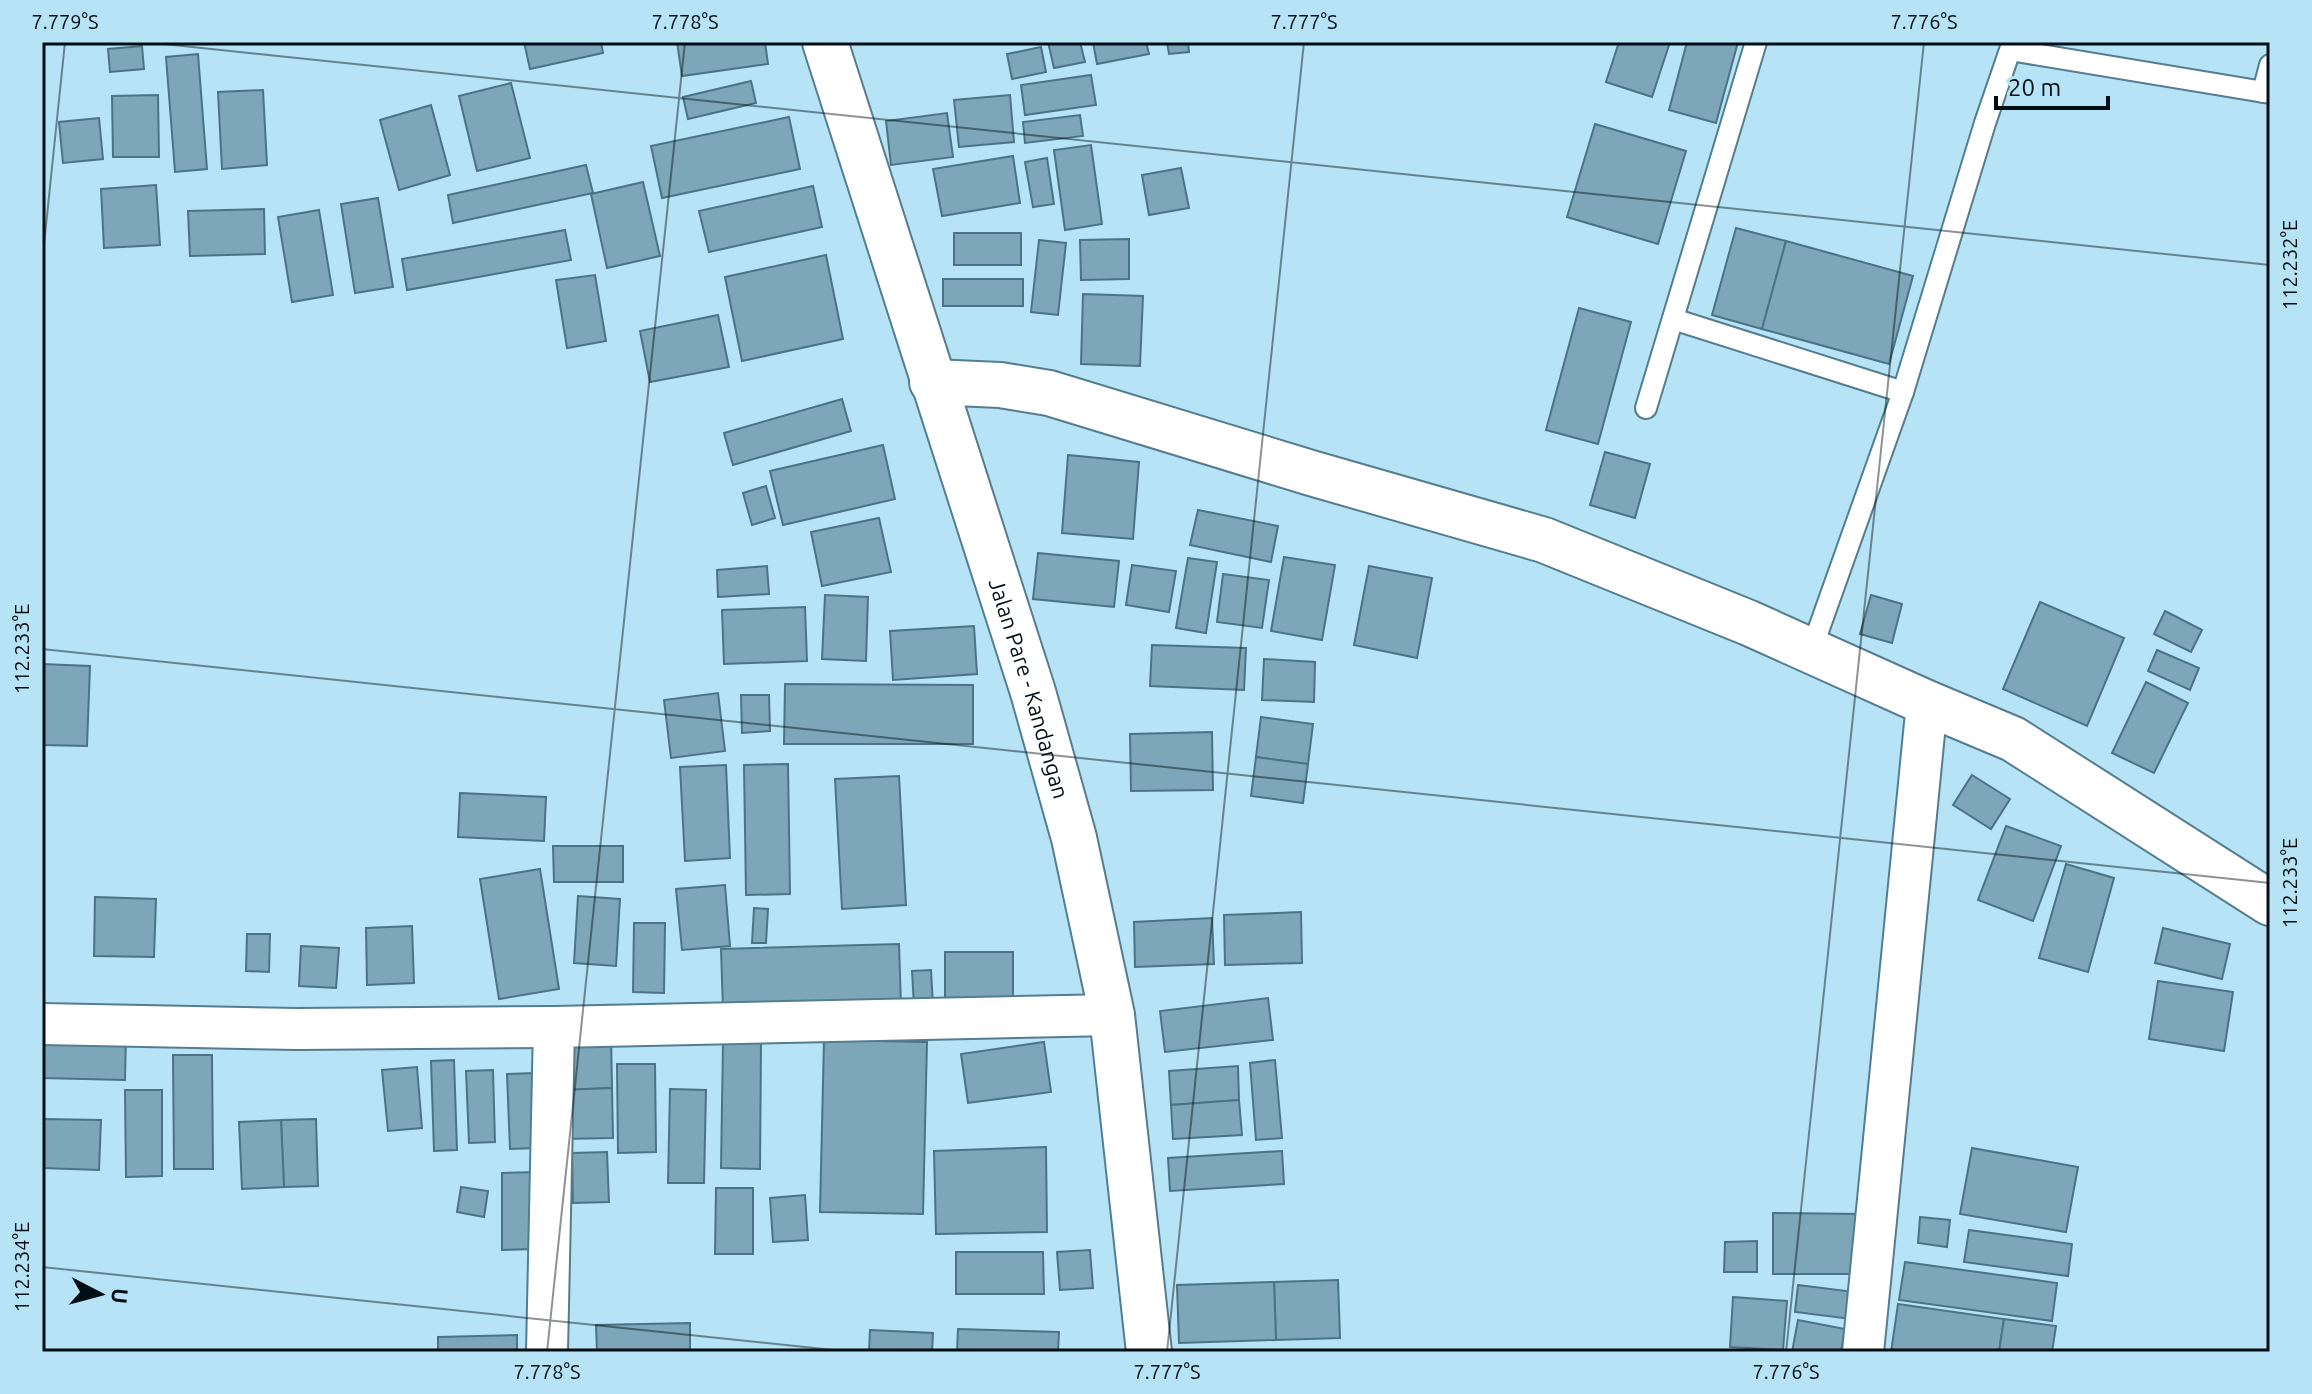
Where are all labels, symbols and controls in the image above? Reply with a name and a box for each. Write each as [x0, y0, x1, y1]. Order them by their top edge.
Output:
text: 7.779°S [32, 10, 98, 33]
text: 7.778°S [652, 10, 718, 33]
text: 7.777°S [1271, 10, 1337, 33]
text: 7.776°S [1891, 10, 1957, 33]
scale bar [1996, 60, 2108, 110]
text: 20 m [2008, 74, 2061, 101]
text: 112.232°E [2278, 220, 2301, 310]
street label: Jalan Pare - Kandangan [985, 575, 1075, 801]
text: 112.233°E [10, 604, 33, 694]
text: 112.233°E [2278, 838, 2301, 928]
text: 112.234°E [10, 1222, 33, 1312]
north arrow [60, 1254, 140, 1334]
text: U [107, 1287, 134, 1305]
text: 7.778°S [514, 1360, 580, 1383]
text: 7.777°S [1134, 1360, 1200, 1383]
text: 7.776°S [1753, 1360, 1819, 1383]

